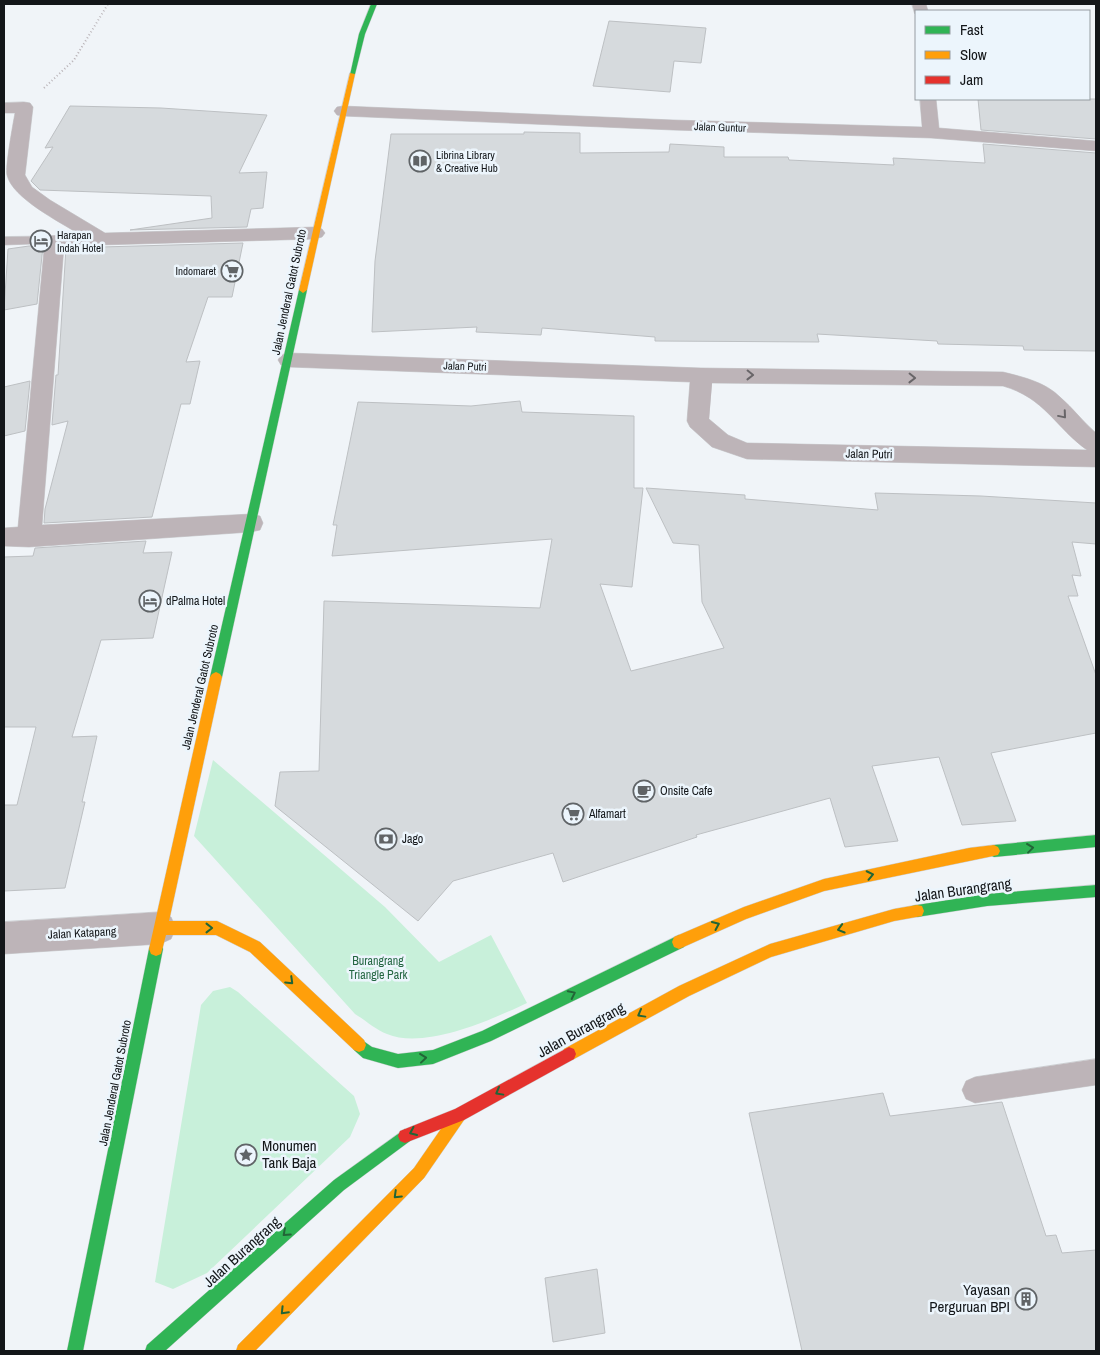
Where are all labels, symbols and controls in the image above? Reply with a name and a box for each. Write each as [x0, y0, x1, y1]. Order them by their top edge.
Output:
legend [915, 10, 1090, 100]
text: Fast [960, 19, 984, 40]
text: Slow [960, 44, 987, 65]
text: Jam [960, 69, 983, 90]
street label: Jalan Guntur [694, 119, 746, 135]
place label: Librina Library & Creative Hub [436, 148, 498, 175]
library icon: Librina Library & Creative Hub [408, 149, 432, 173]
place label: Harapan Indah Hotel [57, 228, 103, 255]
street label: Jalan Jenderal Gatot Subroto [268, 228, 310, 356]
hotel icon: Harapan Indah Hotel [29, 229, 53, 253]
supermarket icon: Indomaret [220, 259, 244, 283]
place label: Indomaret [175, 264, 216, 278]
street label: Jalan Putri [443, 358, 487, 374]
one-way arrow [746, 370, 754, 380]
one-way arrow [908, 372, 916, 383]
one-way arrow [1057, 409, 1065, 418]
street label: Jalan Putri [845, 446, 893, 462]
hotel icon: dPalma Hotel [138, 589, 162, 613]
place label: dPalma Hotel [166, 593, 225, 609]
street label: Jalan Jenderal Gatot Subroto [178, 623, 222, 751]
cafe icon: Onsite Cafe [632, 779, 656, 803]
place label: Onsite Cafe [660, 783, 713, 799]
supermarket icon: Alfamart [561, 802, 585, 826]
place label: Alfamart [588, 806, 626, 822]
bank icon: Jago [374, 827, 398, 851]
place label: Jago [402, 831, 423, 847]
one-way arrow [1027, 843, 1035, 854]
one-way arrow [866, 870, 875, 881]
street label: Jalan Burangrang [913, 872, 1013, 907]
one-way arrow [711, 921, 720, 932]
street label: Jalan Katapang [47, 923, 117, 943]
one-way arrow [205, 923, 213, 934]
one-way arrow [837, 923, 845, 933]
park label: Burangrang Triangle Park [349, 953, 407, 983]
one-way arrow [285, 975, 294, 984]
one-way arrow [566, 990, 575, 1000]
street label: Jalan Burangrang [533, 997, 628, 1062]
one-way arrow [637, 1008, 646, 1018]
street label: Jalan Jenderal Gatot Subroto [95, 1019, 135, 1147]
one-way arrow [419, 1053, 427, 1064]
one-way arrow [495, 1086, 504, 1096]
one-way arrow [410, 1126, 419, 1136]
place label: Monumen Tank Baja [262, 1135, 317, 1173]
place icon: Monumen Tank Baja [234, 1143, 258, 1167]
one-way arrow [394, 1189, 403, 1198]
street label: Jalan Burangrang [199, 1211, 285, 1292]
one-way arrow [283, 1227, 292, 1236]
place label: Yayasan Perguruan BPI [929, 1279, 1010, 1317]
building icon: Yayasan Perguruan BPI [1014, 1287, 1038, 1311]
one-way arrow [280, 1305, 289, 1314]

